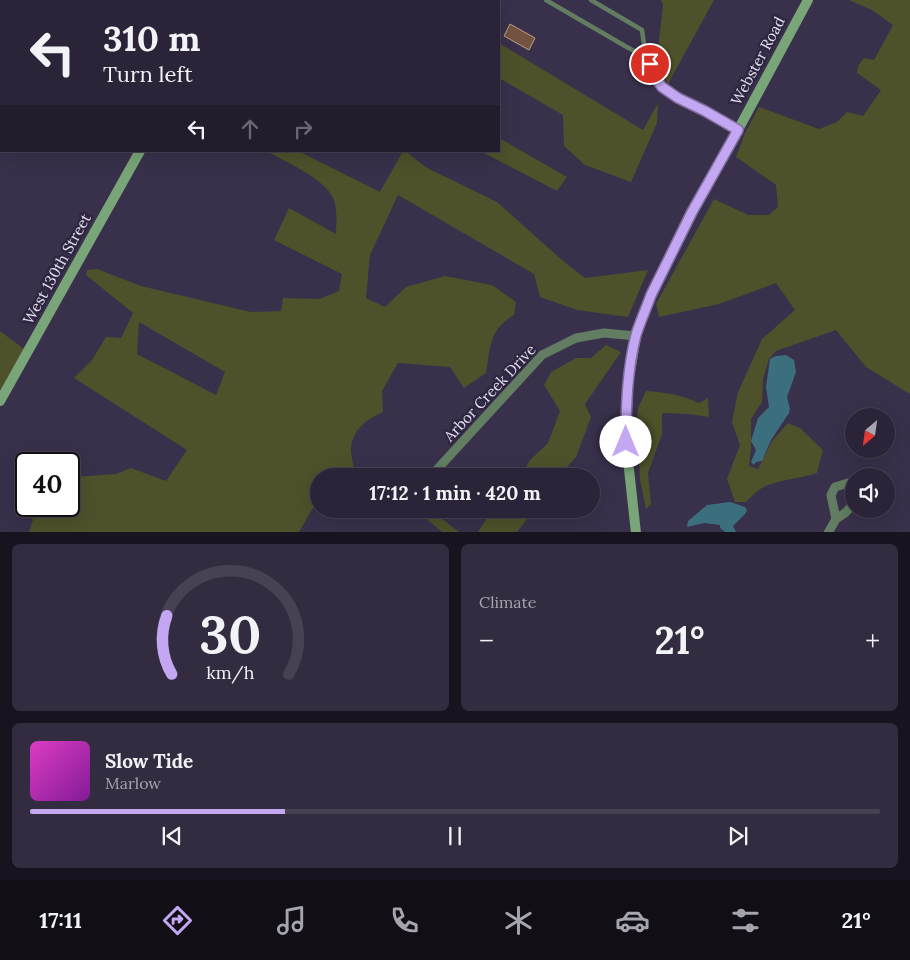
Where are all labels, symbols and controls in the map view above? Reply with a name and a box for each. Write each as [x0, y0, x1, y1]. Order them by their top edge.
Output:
street label: Webster Road [726, 13, 789, 108]
text: 310 m [103, 16, 200, 61]
icon: left [20, 20, 85, 85]
pin [629, 43, 671, 85]
icon: arrive [636, 50, 664, 78]
text: Turn left [103, 60, 193, 88]
icon: left [183, 115, 211, 143]
icon: ahead [236, 115, 264, 143]
icon: right [289, 115, 317, 143]
street label: West 130th Street [18, 210, 95, 327]
street label: Arbor Creek Drive [439, 340, 540, 446]
north arrow [845, 408, 895, 458]
map controls [845, 408, 895, 518]
position arrow [599, 415, 651, 467]
speed limit sign: 40 [15, 452, 80, 517]
button: sound [845, 468, 895, 518]
text: 17:12 · 1 min · 420 m [369, 481, 541, 505]
text: Climate [479, 592, 536, 612]
text: 30 [199, 601, 262, 667]
text: 21° [654, 616, 705, 664]
text: − [479, 623, 494, 659]
text: + [865, 623, 880, 659]
text: km/h [206, 661, 255, 684]
text: Slow Tide [105, 749, 193, 773]
text: Marlow [105, 773, 161, 793]
icon: previous [158, 822, 186, 850]
icon: pause [441, 822, 469, 850]
icon: next [724, 822, 752, 850]
icon: directions [160, 903, 195, 938]
icon: music [274, 903, 309, 938]
icon: phone [387, 903, 422, 938]
icon: climate [501, 903, 536, 938]
icon: car [615, 903, 650, 938]
icon: filters [728, 903, 763, 938]
text: 17:11 [39, 906, 82, 934]
text: 21° [842, 906, 871, 934]

